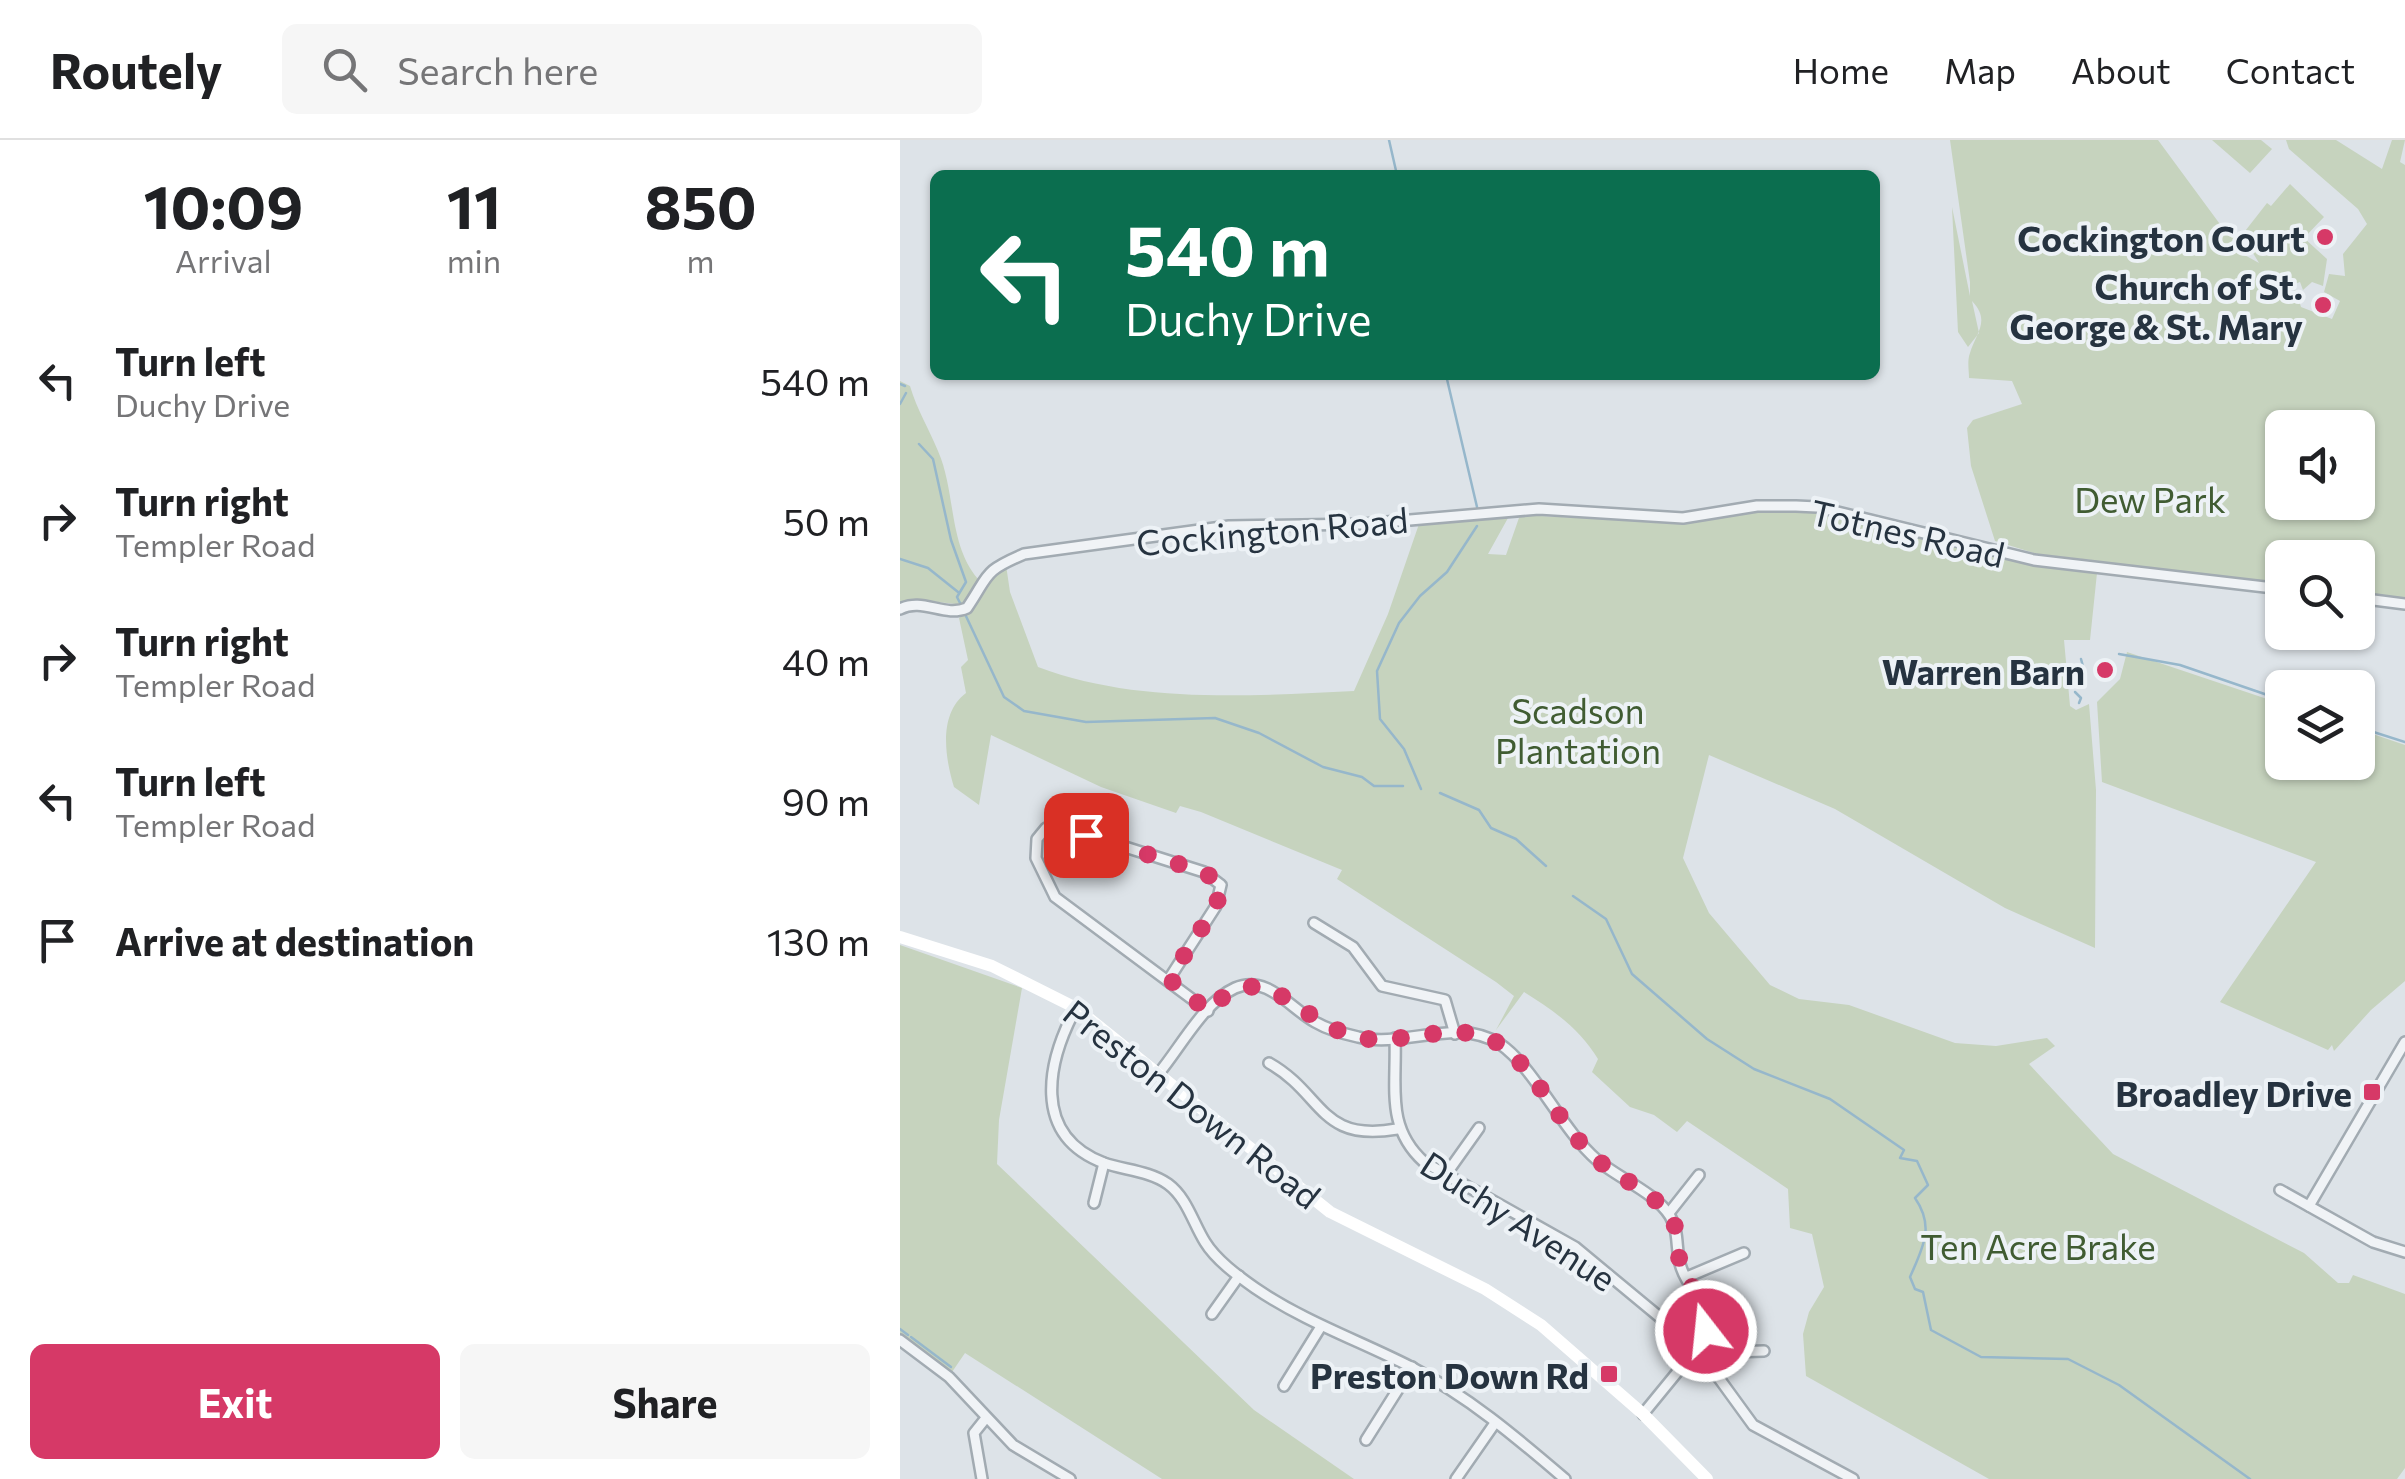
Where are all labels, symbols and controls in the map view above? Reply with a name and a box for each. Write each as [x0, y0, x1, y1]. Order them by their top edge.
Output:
search box [282, 24, 982, 114]
text: Routely [50, 40, 222, 99]
icon: search [317, 42, 372, 97]
text: Search here [397, 46, 598, 93]
text: Home [1793, 48, 1889, 91]
text: Map [1944, 48, 2016, 91]
text: About [2071, 48, 2171, 91]
text: Contact [2226, 48, 2355, 91]
text: 10:09 [143, 168, 303, 241]
text: 11 [447, 168, 501, 241]
text: 850 [645, 168, 757, 241]
text: 540 m [1125, 205, 1330, 290]
icon: left [960, 210, 1090, 340]
place label: Cockington Court [2017, 216, 2305, 259]
marker: Cockington Court [2314, 226, 2336, 248]
text: Arrival [175, 240, 272, 280]
text: min [447, 240, 501, 280]
text: m [687, 240, 715, 280]
place label: Church of St. George & St. Mary [2009, 264, 2303, 347]
text: Duchy Drive [1125, 290, 1371, 345]
marker: Church of St. George & St. Mary [2312, 294, 2334, 316]
text: Turn left [115, 337, 266, 384]
icon: left [30, 353, 85, 408]
text: 540 m [760, 357, 870, 404]
text: Duchy Drive [115, 384, 290, 424]
map controls [2265, 410, 2375, 780]
button: sound [2265, 410, 2375, 520]
text: Turn right [115, 477, 289, 524]
park label: Dew Park [2074, 477, 2226, 520]
street label: Totnes Road [1807, 489, 2009, 575]
icon: right [30, 493, 85, 548]
text: 50 m [783, 497, 870, 544]
street label: Cockington Road [1134, 497, 1410, 563]
text: Templer Road [115, 524, 315, 564]
button: search [2265, 540, 2375, 650]
text: Turn right [115, 617, 289, 664]
icon: right [30, 633, 85, 688]
text: 40 m [782, 637, 870, 684]
place label: Warren Barn [1882, 649, 2085, 692]
marker: Warren Barn [2094, 659, 2116, 681]
text: Templer Road [115, 664, 315, 704]
button: layers [2265, 670, 2375, 780]
park label: Scadson Plantation [1495, 688, 1661, 771]
text: Turn left [115, 757, 266, 804]
icon: left [30, 773, 85, 828]
text: 90 m [782, 777, 870, 824]
pin [1044, 793, 1129, 878]
text: Templer Road [115, 804, 315, 844]
icon: arrive [1059, 808, 1114, 863]
icon: arrive [30, 913, 85, 968]
text: Arrive at destination [115, 917, 474, 964]
text: 130 m [767, 917, 870, 964]
street label: Preston Down Road [1056, 989, 1330, 1217]
place label: Broadley Drive [2115, 1071, 2352, 1114]
marker: Broadley Drive [2361, 1081, 2383, 1103]
street label: Duchy Avenue [1413, 1141, 1625, 1299]
park label: Ten Acre Brake [1920, 1224, 2156, 1267]
position arrow [1654, 1279, 1758, 1383]
button: Exit [30, 1344, 440, 1459]
button: Share [460, 1344, 870, 1459]
place label: Preston Down Rd [1310, 1353, 1589, 1396]
marker: Preston Down Rd [1598, 1363, 1620, 1385]

